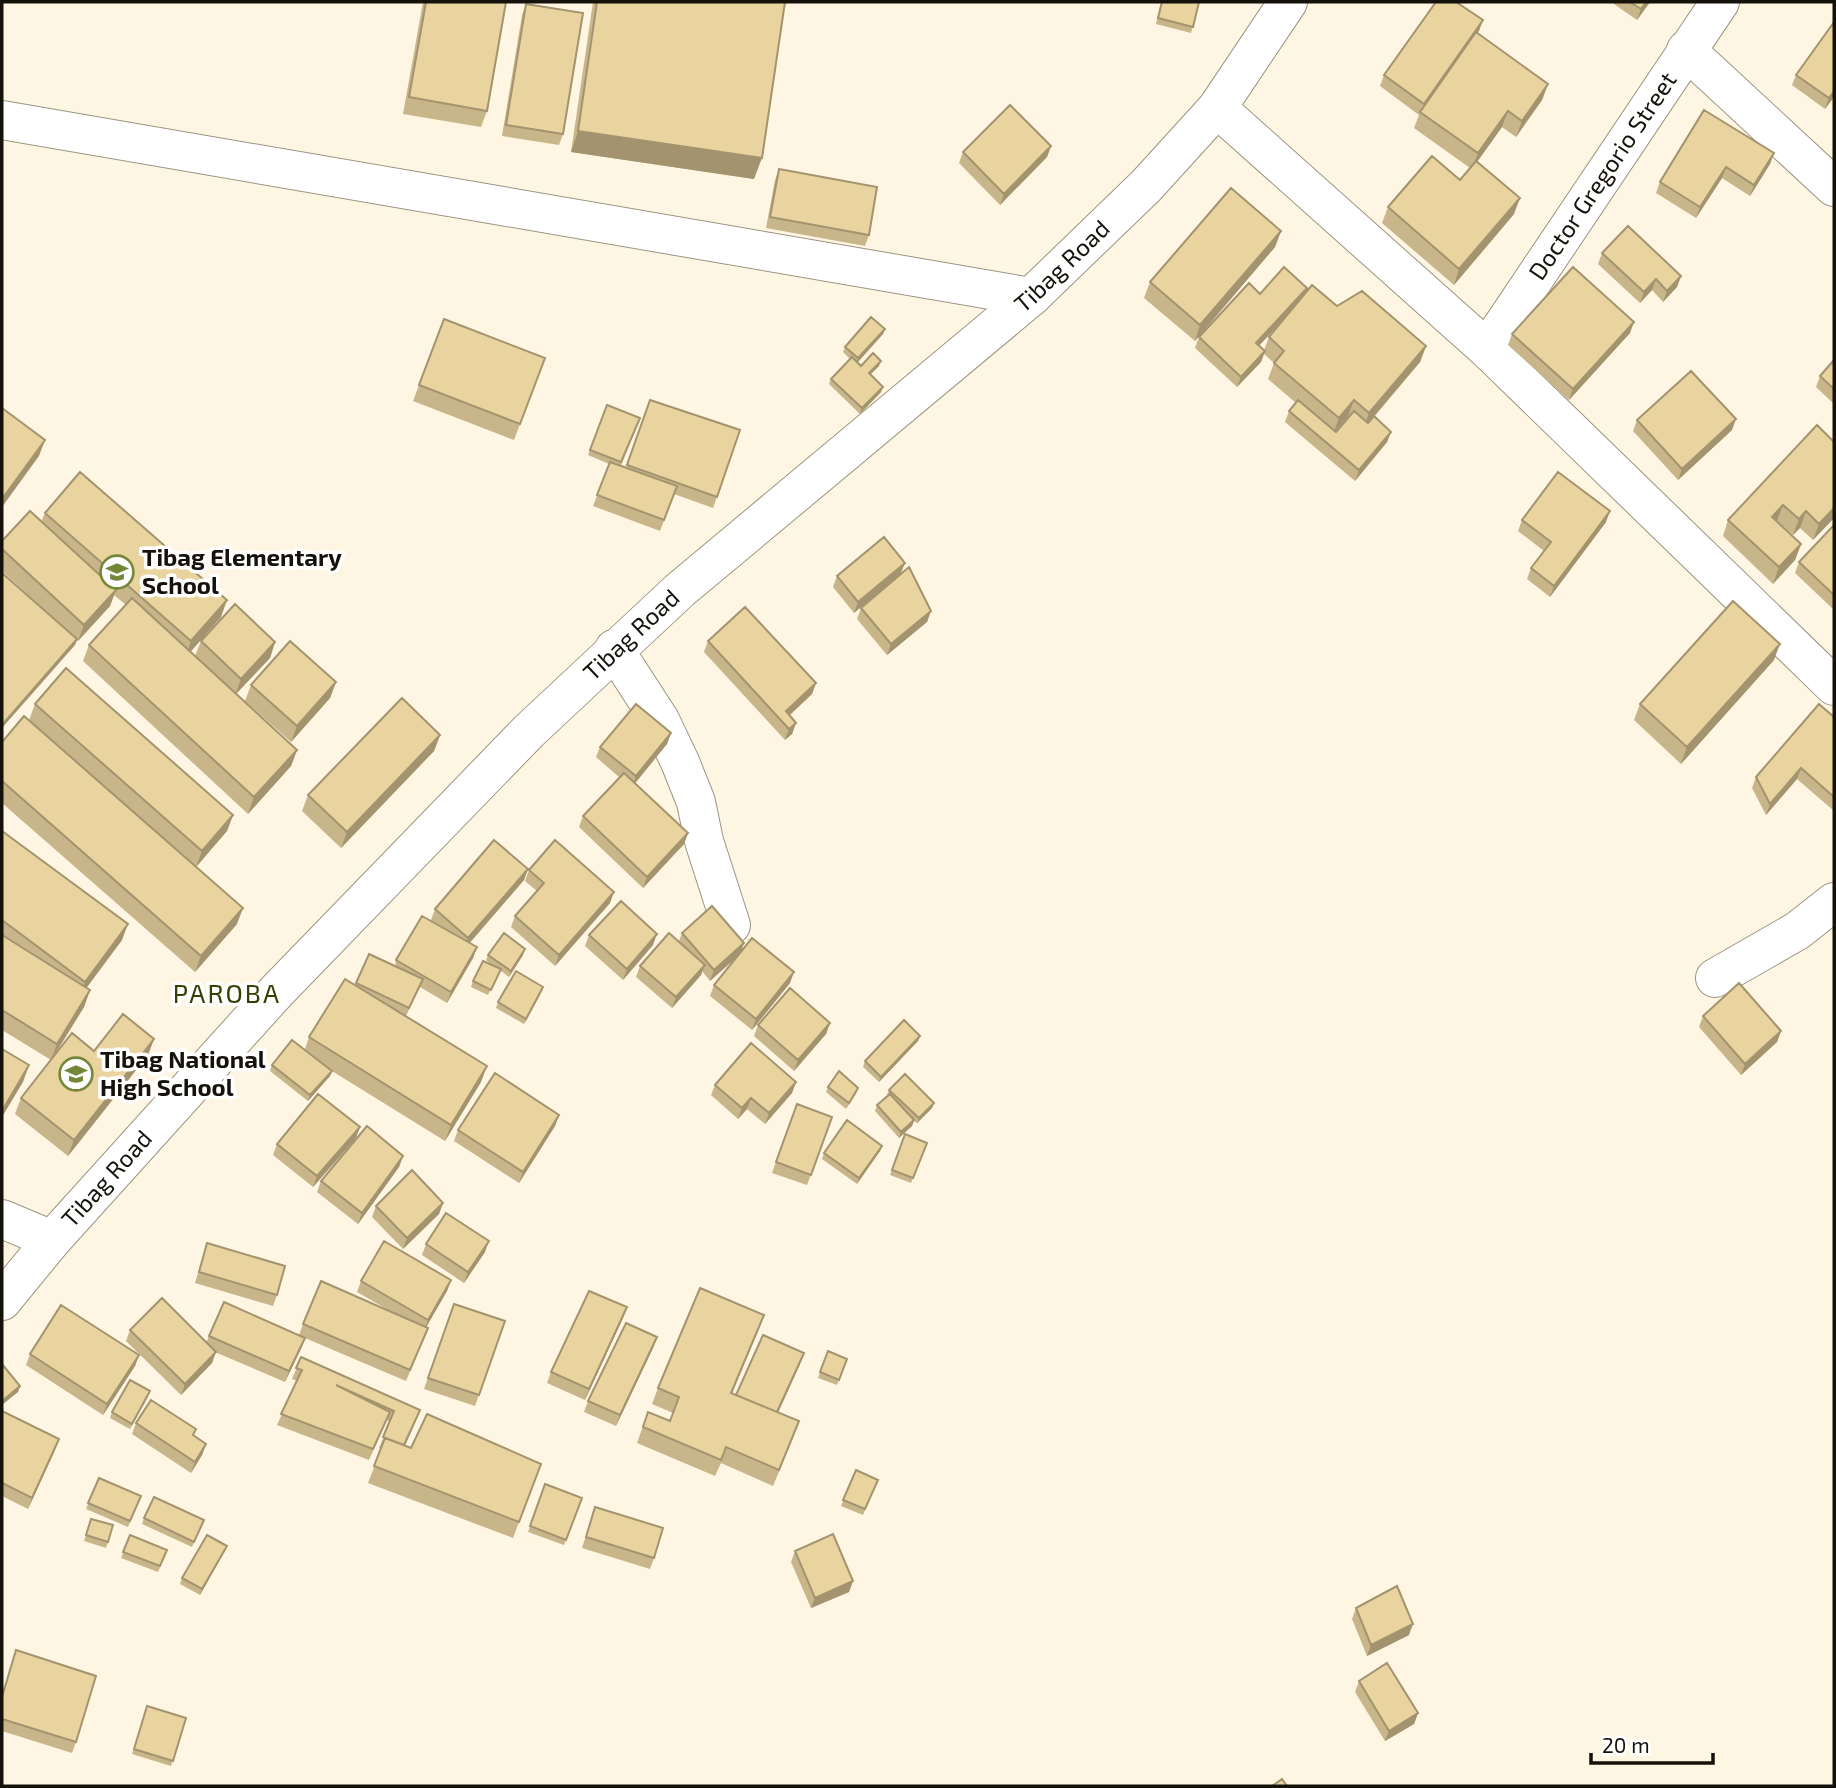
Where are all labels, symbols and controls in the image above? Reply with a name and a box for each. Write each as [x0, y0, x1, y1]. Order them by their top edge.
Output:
street label: Doctor Gregorio Street [1522, 66, 1682, 285]
street label: Tibag Road [1008, 213, 1115, 318]
place label: Tibag Elementary School [142, 542, 342, 599]
school or university icon: Tibag Elementary School [98, 553, 136, 591]
street label: Tibag Road [577, 582, 685, 686]
district label: PAROBA [173, 977, 281, 1008]
place label: Tibag National High School [100, 1044, 266, 1101]
school or university icon: Tibag National High School [57, 1055, 95, 1093]
street label: Tibag Road [55, 1124, 157, 1233]
scale bar [1591, 1722, 1714, 1766]
text: 20 m [1602, 1732, 1650, 1757]

